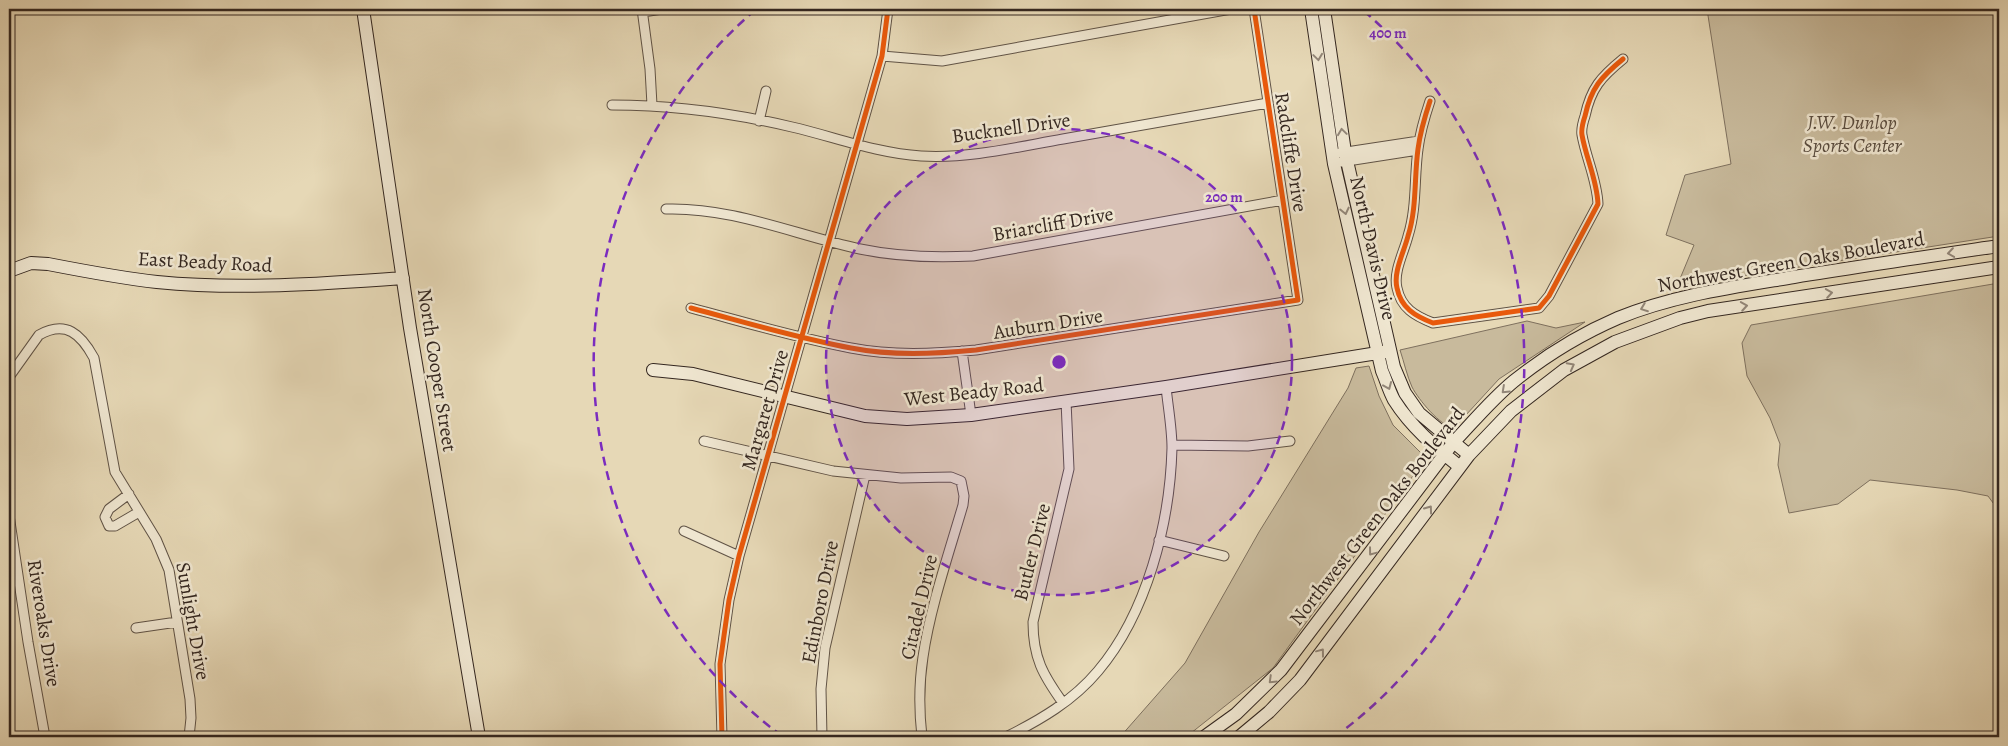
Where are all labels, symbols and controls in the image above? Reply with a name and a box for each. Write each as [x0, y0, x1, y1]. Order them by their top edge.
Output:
text: 400 m [1369, 23, 1407, 43]
one-way arrow [1312, 53, 1323, 61]
street label: Radcliffe Drive [1268, 90, 1314, 214]
street label: Bucknell Drive [950, 106, 1072, 150]
park label: J.W. Dunlop Sports Center [1803, 109, 1902, 159]
one-way arrow [1338, 128, 1348, 137]
street label: North Davis Drive [1343, 173, 1403, 323]
text: 200 m [1205, 187, 1243, 207]
street label: Briarcliff Drive [990, 200, 1116, 248]
one-way arrow [1339, 207, 1350, 216]
street label: Northwest Green Oaks Boulevard [1655, 225, 1927, 299]
street label: East Beady Road [137, 245, 273, 279]
one-way arrow [1947, 247, 1955, 257]
street label: North Cooper Street [411, 286, 463, 454]
one-way arrow [1824, 288, 1833, 298]
one-way arrow [1740, 301, 1748, 311]
street label: Auburn Drive [990, 302, 1105, 346]
one-way arrow [1640, 302, 1649, 312]
street label: Margaret Drive [735, 346, 795, 474]
centre of rings [1050, 353, 1068, 371]
one-way arrow [1566, 362, 1575, 372]
street label: West Beady Road [902, 371, 1045, 413]
one-way arrow [1381, 381, 1392, 390]
one-way arrow [1501, 384, 1510, 393]
street label: Northwest Green Oaks Boulevard [1283, 401, 1471, 631]
street label: Butler Drive [1007, 500, 1057, 604]
one-way arrow [1423, 505, 1432, 515]
street label: Edinboro Drive [795, 538, 845, 666]
one-way arrow [1369, 546, 1377, 555]
street label: Citadel Drive [894, 552, 944, 662]
street label: Riveroaks Drive [21, 557, 67, 689]
street label: Sunlight Drive [169, 560, 217, 682]
one-way arrow [1316, 649, 1324, 658]
one-way arrow [1268, 674, 1277, 683]

